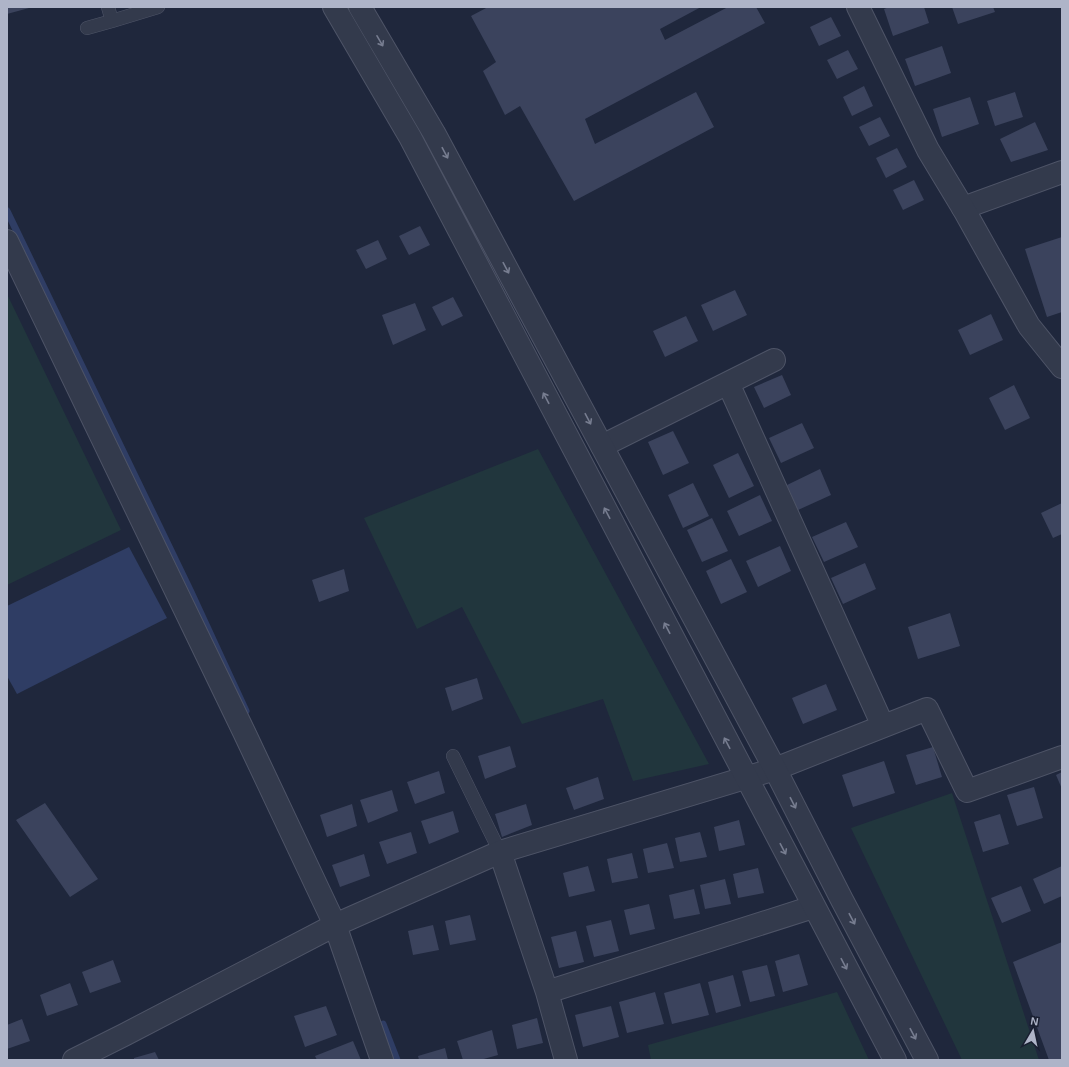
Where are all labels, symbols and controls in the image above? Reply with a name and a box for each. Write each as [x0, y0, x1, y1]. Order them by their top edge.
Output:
one-way arrow [376, 35, 384, 47]
one-way arrow [441, 147, 449, 159]
one-way arrow [503, 262, 511, 274]
one-way arrow [542, 392, 550, 404]
one-way arrow [584, 413, 592, 425]
one-way arrow [602, 507, 610, 519]
one-way arrow [663, 622, 670, 634]
one-way arrow [723, 737, 731, 749]
one-way arrow [790, 797, 797, 809]
one-way arrow [780, 843, 787, 855]
one-way arrow [849, 913, 856, 925]
one-way arrow [841, 958, 848, 970]
north arrow [1013, 1011, 1053, 1051]
text: N [1030, 1015, 1039, 1028]
one-way arrow [910, 1028, 917, 1040]

